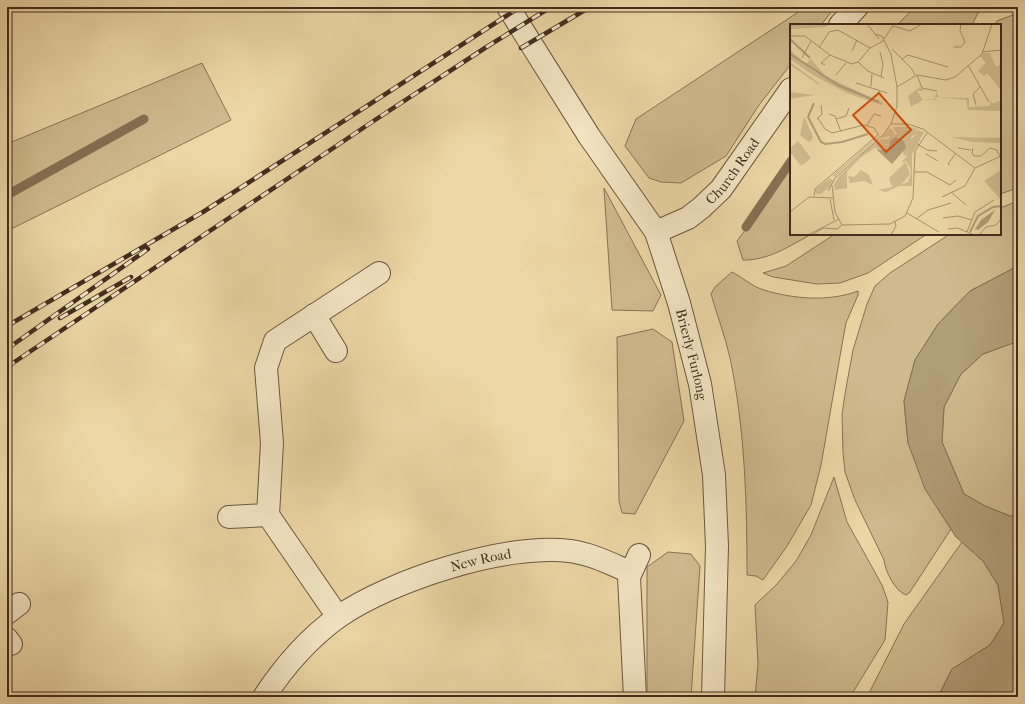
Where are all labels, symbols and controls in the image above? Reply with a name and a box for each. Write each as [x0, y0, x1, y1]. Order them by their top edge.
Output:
inset map [790, 24, 1001, 235]
street label: Church Road [702, 134, 763, 208]
street label: Brierly Furlong [672, 307, 710, 402]
street label: New Road [448, 545, 513, 576]

